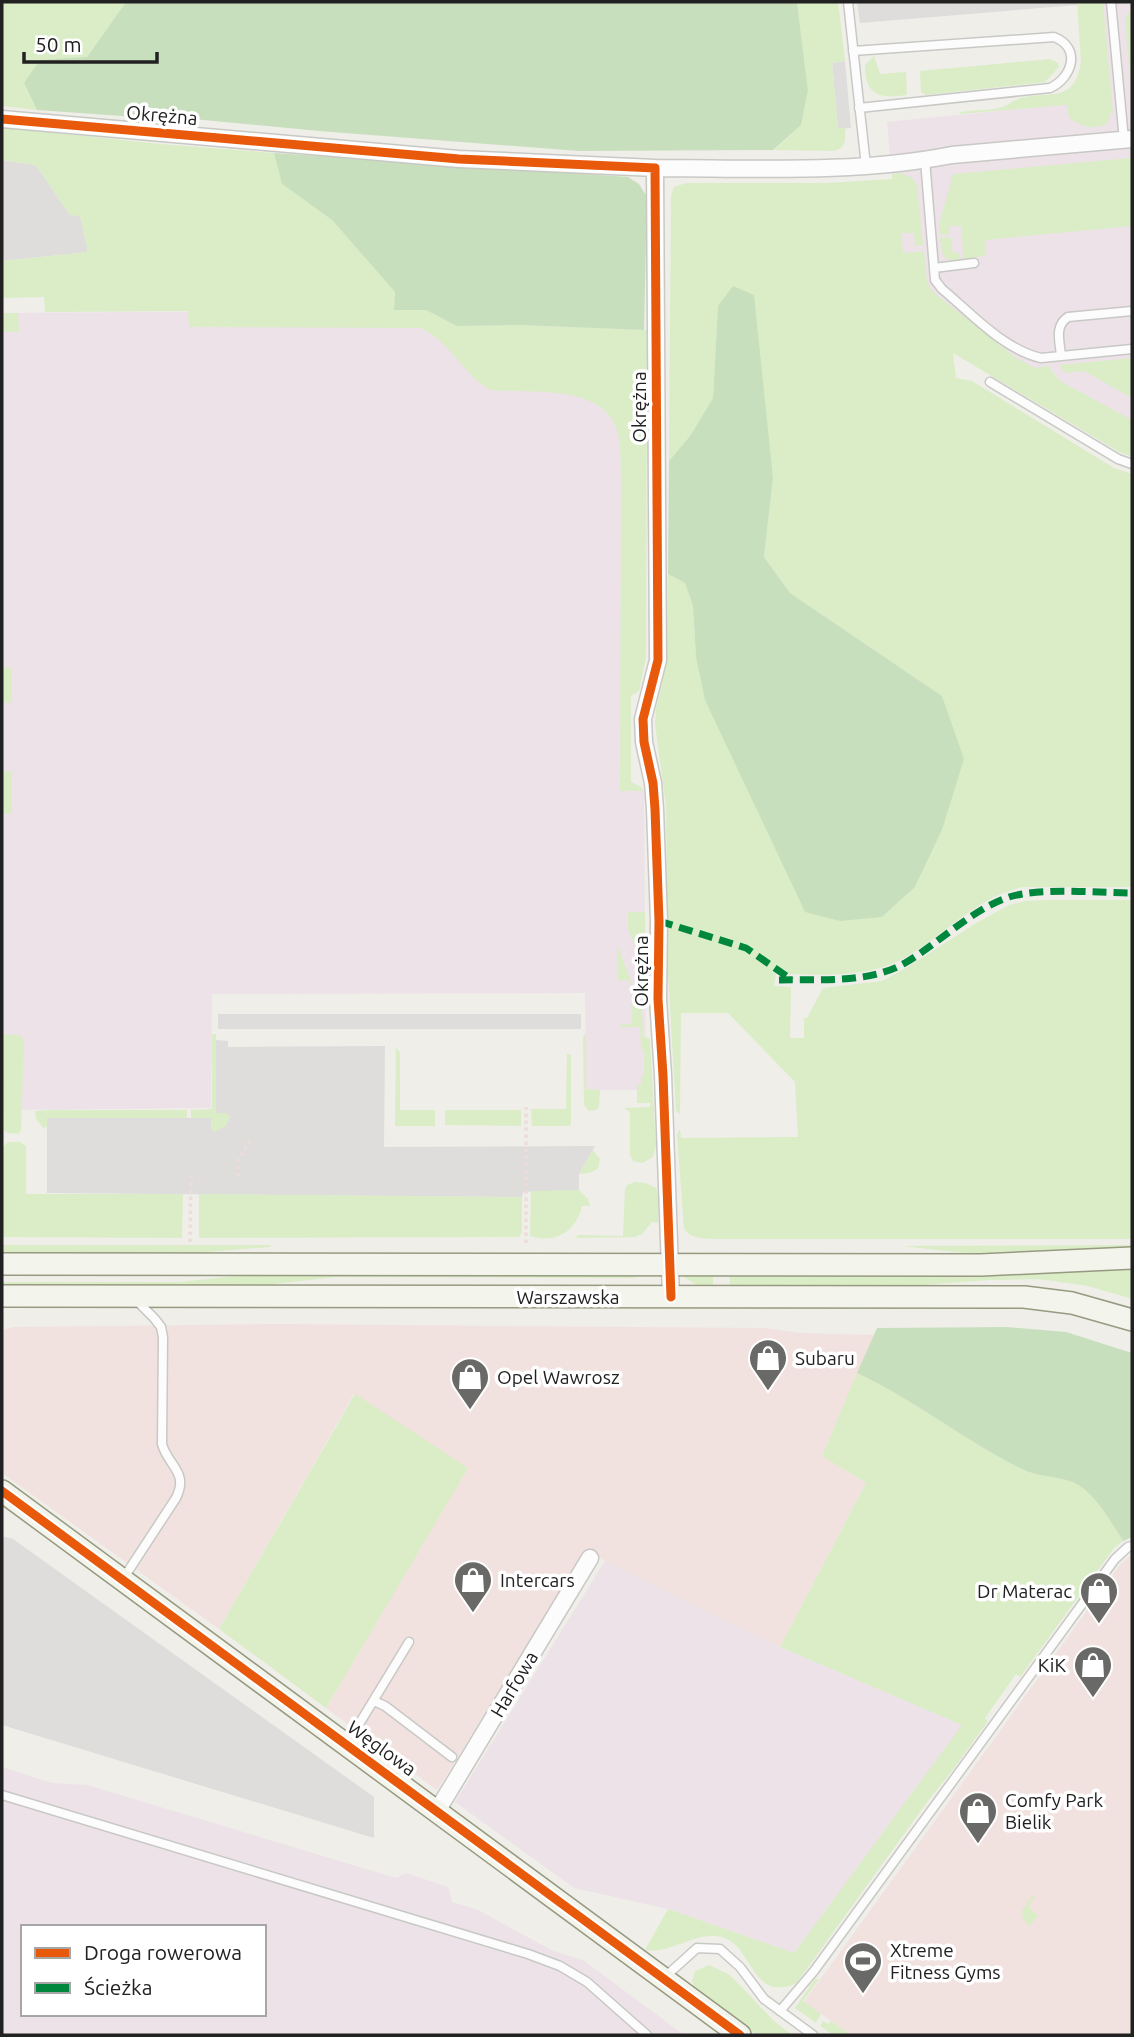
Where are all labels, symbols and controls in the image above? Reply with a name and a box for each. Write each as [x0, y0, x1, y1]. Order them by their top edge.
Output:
scale bar [24, 21, 158, 65]
text: 50 m [35, 32, 82, 56]
street label: Okrężna [125, 101, 199, 129]
street label: Okrężna [628, 371, 650, 443]
street label: Okrężna [630, 935, 652, 1007]
street label: Warszawska [516, 1286, 620, 1308]
shop icon: Subaru [747, 1337, 789, 1392]
place label: Subaru [795, 1347, 855, 1369]
shop icon: Opel Wawrosz [449, 1356, 491, 1411]
place label: Opel Wawrosz [497, 1366, 620, 1388]
shop icon: Intercars [452, 1559, 494, 1614]
place label: Intercars [500, 1569, 575, 1591]
shop icon: Dr Materac [1078, 1570, 1120, 1625]
place label: Dr Materac [977, 1580, 1072, 1602]
shop icon: KiK [1072, 1644, 1114, 1699]
street label: Harfowa [486, 1647, 542, 1721]
place label: KiK [1038, 1654, 1066, 1676]
street label: Węglowa [343, 1716, 421, 1780]
place label: Comfy Park Bielik [1005, 1789, 1103, 1833]
shop icon: Comfy Park Bielik [957, 1790, 999, 1845]
legend [21, 1925, 266, 2016]
place label: Xtreme Fitness Gyms [890, 1939, 1001, 1983]
text: Droga rowerowa [84, 1940, 242, 1964]
sports icon: Xtreme Fitness Gyms [842, 1940, 884, 1995]
text: Ścieżka [84, 1975, 153, 1999]

